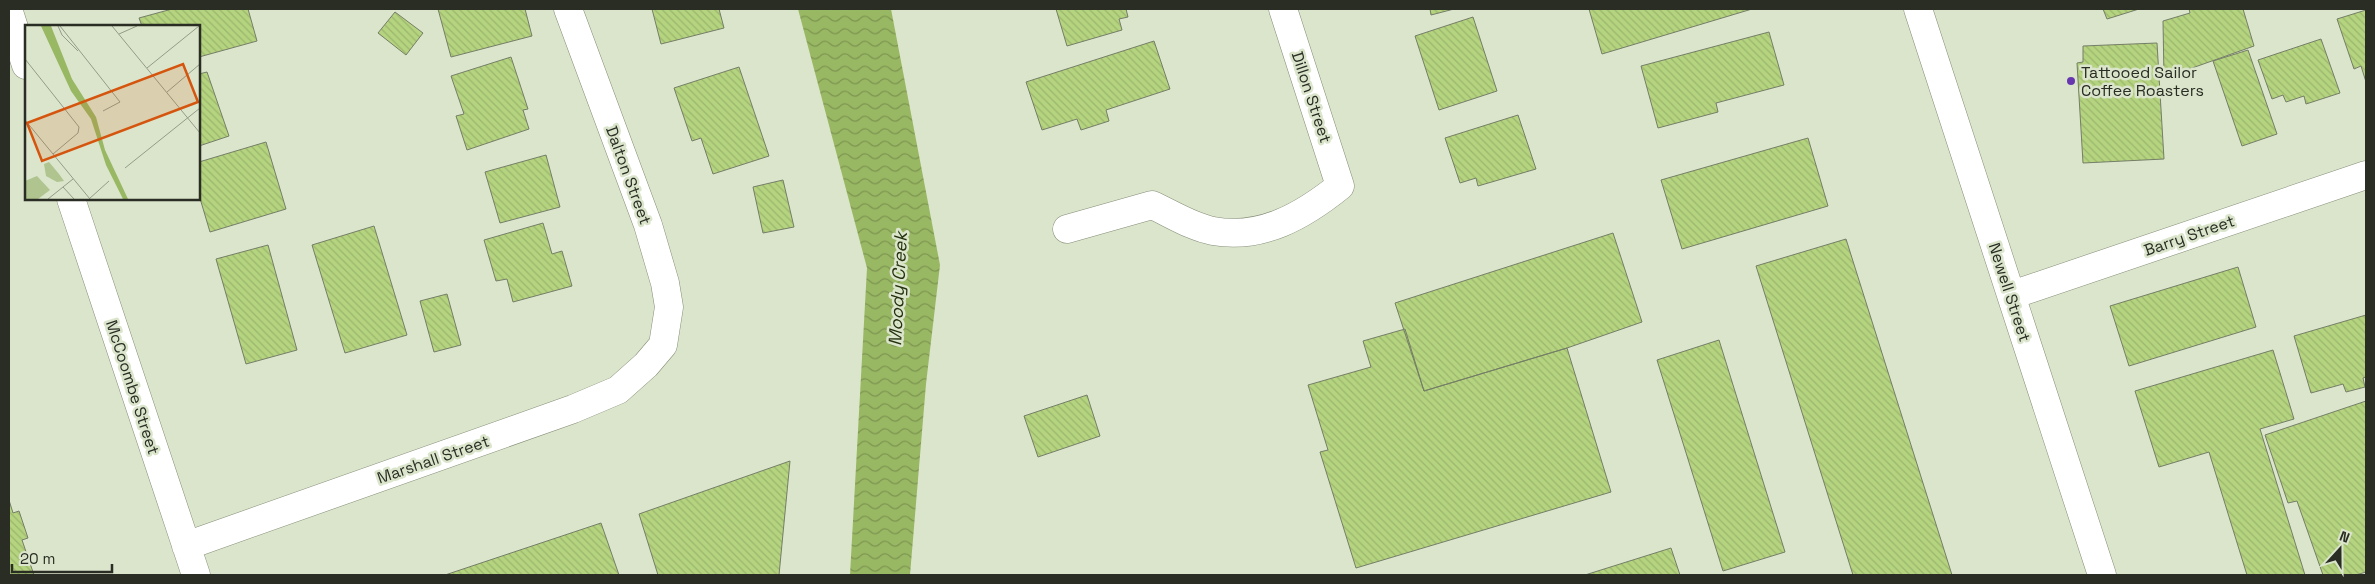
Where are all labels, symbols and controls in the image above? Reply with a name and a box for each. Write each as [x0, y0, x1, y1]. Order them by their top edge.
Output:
inset map [25, 25, 200, 200]
street label: Dillon Street [1287, 49, 1336, 146]
place label: Tattooed Sailor Coffee Roasters [2081, 62, 2204, 101]
marker: Tattooed Sailor Coffee Roasters [2065, 75, 2077, 87]
street label: Dalton Street [601, 123, 656, 227]
street label: Barry Street [2141, 210, 2237, 261]
water label: Moody Creek [883, 229, 912, 347]
street label: Newell Street [1984, 240, 2035, 344]
street label: McCoombe Street [101, 317, 164, 457]
street label: Marshall Street [374, 430, 492, 488]
north arrow [2315, 524, 2365, 574]
text: N [2337, 527, 2352, 547]
scale bar [12, 542, 112, 574]
text: 20 m [20, 549, 55, 568]

